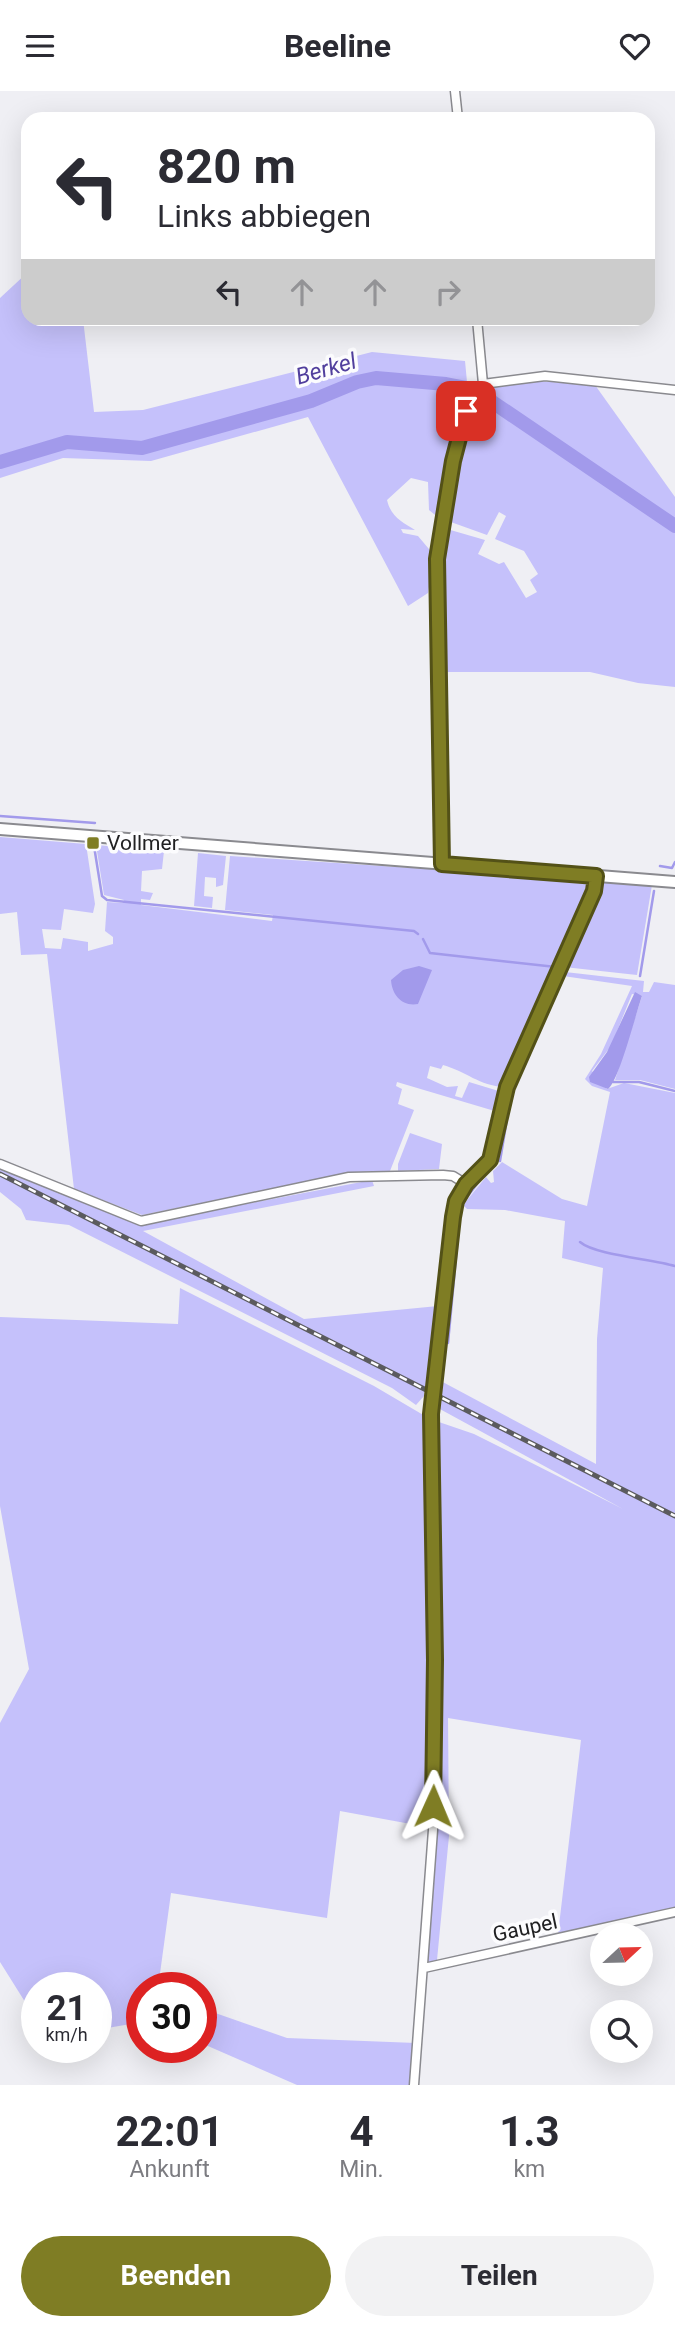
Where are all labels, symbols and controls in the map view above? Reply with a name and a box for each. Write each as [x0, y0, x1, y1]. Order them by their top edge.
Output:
icon: menu [21, 27, 59, 65]
text: Beeline [284, 27, 391, 65]
icon: heart [616, 27, 654, 65]
text: 820 m [157, 138, 296, 195]
icon: left [42, 140, 133, 231]
text: Links abbiegen [157, 197, 371, 235]
icon: left [210, 273, 248, 311]
icon: ahead [283, 273, 321, 311]
icon: ahead [356, 273, 394, 311]
icon: right [429, 273, 467, 311]
water label: Berkel [293, 347, 360, 390]
pin [436, 381, 496, 441]
icon: arrive [447, 392, 485, 430]
place label: Vollmer [107, 831, 179, 855]
marker: Vollmer [85, 835, 101, 851]
position arrow [396, 1769, 470, 1843]
street label: Gaupel [491, 1909, 559, 1947]
north arrow [590, 1923, 653, 1986]
map controls [590, 1923, 653, 2063]
speed limit sign: 30 [126, 1972, 217, 2063]
text: 21 [46, 1988, 87, 2029]
button: search [590, 2000, 653, 2063]
text: km/h [45, 2024, 88, 2045]
text: 22:01 [115, 2107, 224, 2156]
text: 4 [349, 2107, 373, 2156]
text: 1.3 [499, 2107, 560, 2156]
text: Ankunft [129, 2156, 210, 2183]
text: Min. [339, 2156, 384, 2183]
text: km [513, 2156, 545, 2183]
button: Beenden [21, 2236, 331, 2316]
button: Teilen [345, 2236, 654, 2316]

